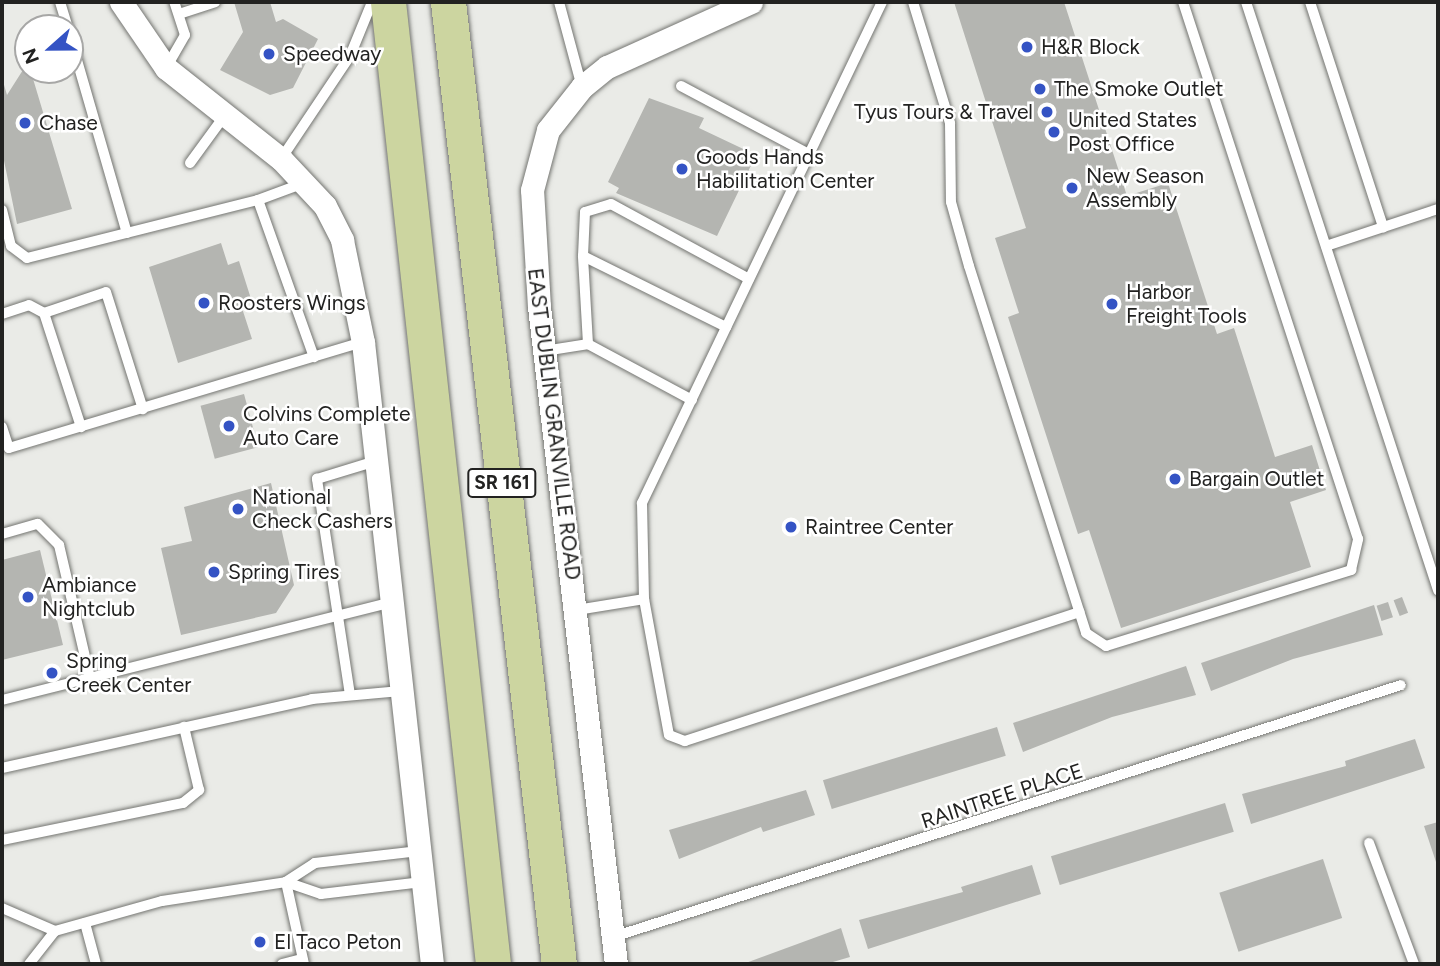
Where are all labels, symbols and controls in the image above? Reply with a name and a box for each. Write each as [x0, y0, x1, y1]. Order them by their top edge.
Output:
north arrow [14, 14, 84, 84]
place label: H&R Block [1041, 34, 1140, 60]
marker: H&R Block [1019, 39, 1035, 55]
place label: Speedway [283, 41, 381, 67]
text: N [17, 45, 44, 67]
marker: Speedway [261, 46, 277, 62]
place label: The Smoke Outlet [1054, 76, 1223, 102]
marker: The Smoke Outlet [1032, 81, 1048, 97]
place label: Tyus Tours & Travel [854, 99, 1033, 125]
marker: Tyus Tours & Travel [1039, 104, 1055, 120]
place label: United States Post Office [1068, 107, 1197, 157]
place label: Chase [39, 110, 98, 136]
marker: Chase [17, 115, 33, 131]
marker: United States Post Office [1046, 124, 1062, 140]
place label: Goods Hands Habilitation Center [696, 144, 874, 194]
marker: Goods Hands Habilitation Center [674, 161, 690, 177]
place label: New Season Assembly [1086, 163, 1204, 213]
marker: New Season Assembly [1064, 180, 1080, 196]
street label: EAST DUBLIN GRANVILLE ROAD [522, 267, 586, 581]
place label: Harbor Freight Tools [1126, 279, 1247, 329]
place label: Roosters Wings [218, 290, 366, 316]
marker: Roosters Wings [196, 295, 212, 311]
marker: Harbor Freight Tools [1104, 296, 1120, 312]
place label: Colvins Complete Auto Care [243, 401, 410, 451]
marker: Colvins Complete Auto Care [221, 418, 237, 434]
place label: Bargain Outlet [1189, 466, 1324, 492]
road number: SR 161 [467, 468, 537, 498]
marker: Bargain Outlet [1167, 471, 1183, 487]
place label: National Check Cashers [252, 484, 393, 534]
marker: National Check Cashers [230, 501, 246, 517]
place label: Raintree Center [805, 514, 953, 540]
marker: Raintree Center [783, 519, 799, 535]
place label: Spring Tires [228, 559, 339, 585]
marker: Spring Tires [206, 564, 222, 580]
place label: Ambiance Nightclub [42, 572, 137, 622]
marker: Ambiance Nightclub [20, 589, 36, 605]
place label: Spring Creek Center [66, 648, 191, 698]
marker: Spring Creek Center [44, 665, 60, 681]
street label: RAINTREE PLACE [918, 758, 1086, 834]
place label: El Taco Peton [274, 929, 401, 955]
marker: El Taco Peton [252, 934, 268, 950]

